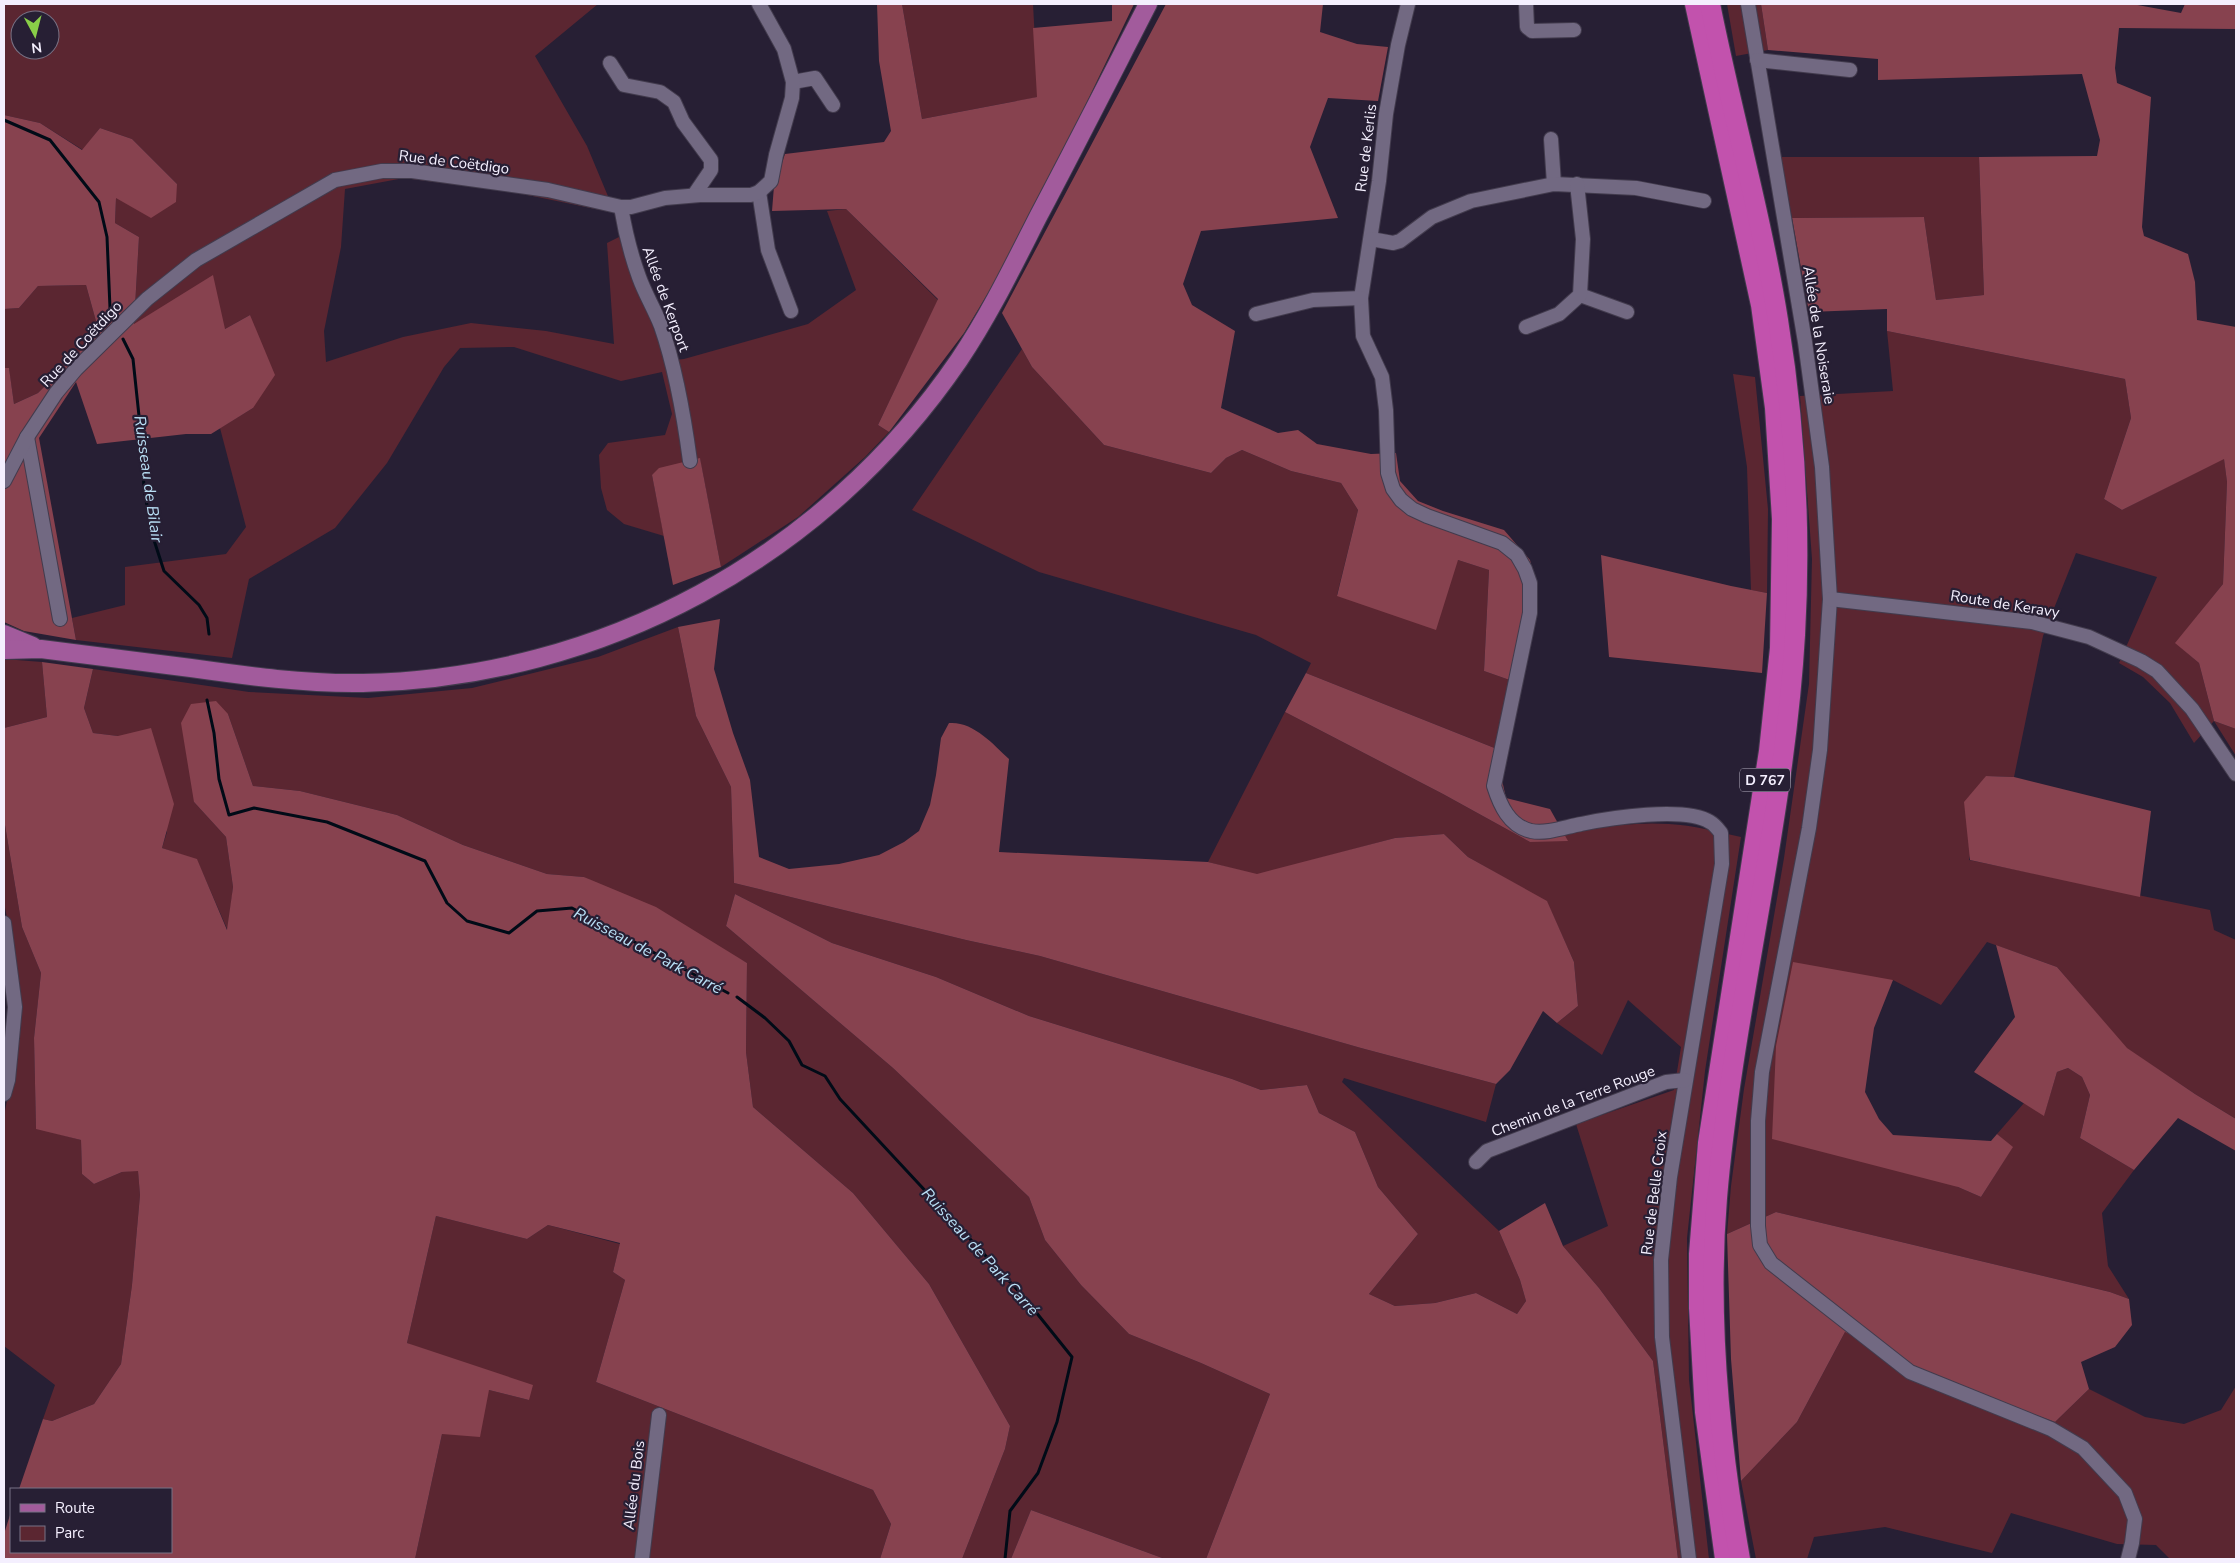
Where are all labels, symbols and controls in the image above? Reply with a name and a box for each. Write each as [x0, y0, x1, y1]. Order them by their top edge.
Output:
north arrow [10, 10, 60, 60]
text: N [30, 37, 43, 57]
street label: Rue de Kerlis [1351, 103, 1381, 193]
street label: Rue de Coëtdigo [398, 145, 510, 179]
street label: Allée de Kerport [638, 244, 695, 355]
street label: Allée de la Noiseraie [1798, 265, 1840, 405]
street label: Rue de Coëtdigo [36, 296, 126, 392]
water label: Ruisseau de Bilair [128, 414, 168, 545]
street label: Route de Keravy [1949, 585, 2061, 623]
road number: D 767 [1740, 768, 1790, 792]
water label: Ruisseau de Park Carré [570, 902, 727, 1000]
street label: Chemin de la Terre Rouge [1488, 1061, 1658, 1141]
street label: Rue de Belle Croix [1636, 1130, 1672, 1256]
water label: Ruisseau de Park Carré [916, 1183, 1044, 1321]
street label: Allée du Bois [619, 1439, 649, 1531]
legend [10, 1488, 172, 1553]
text: Route [55, 1498, 95, 1518]
text: Parc [55, 1523, 84, 1543]

